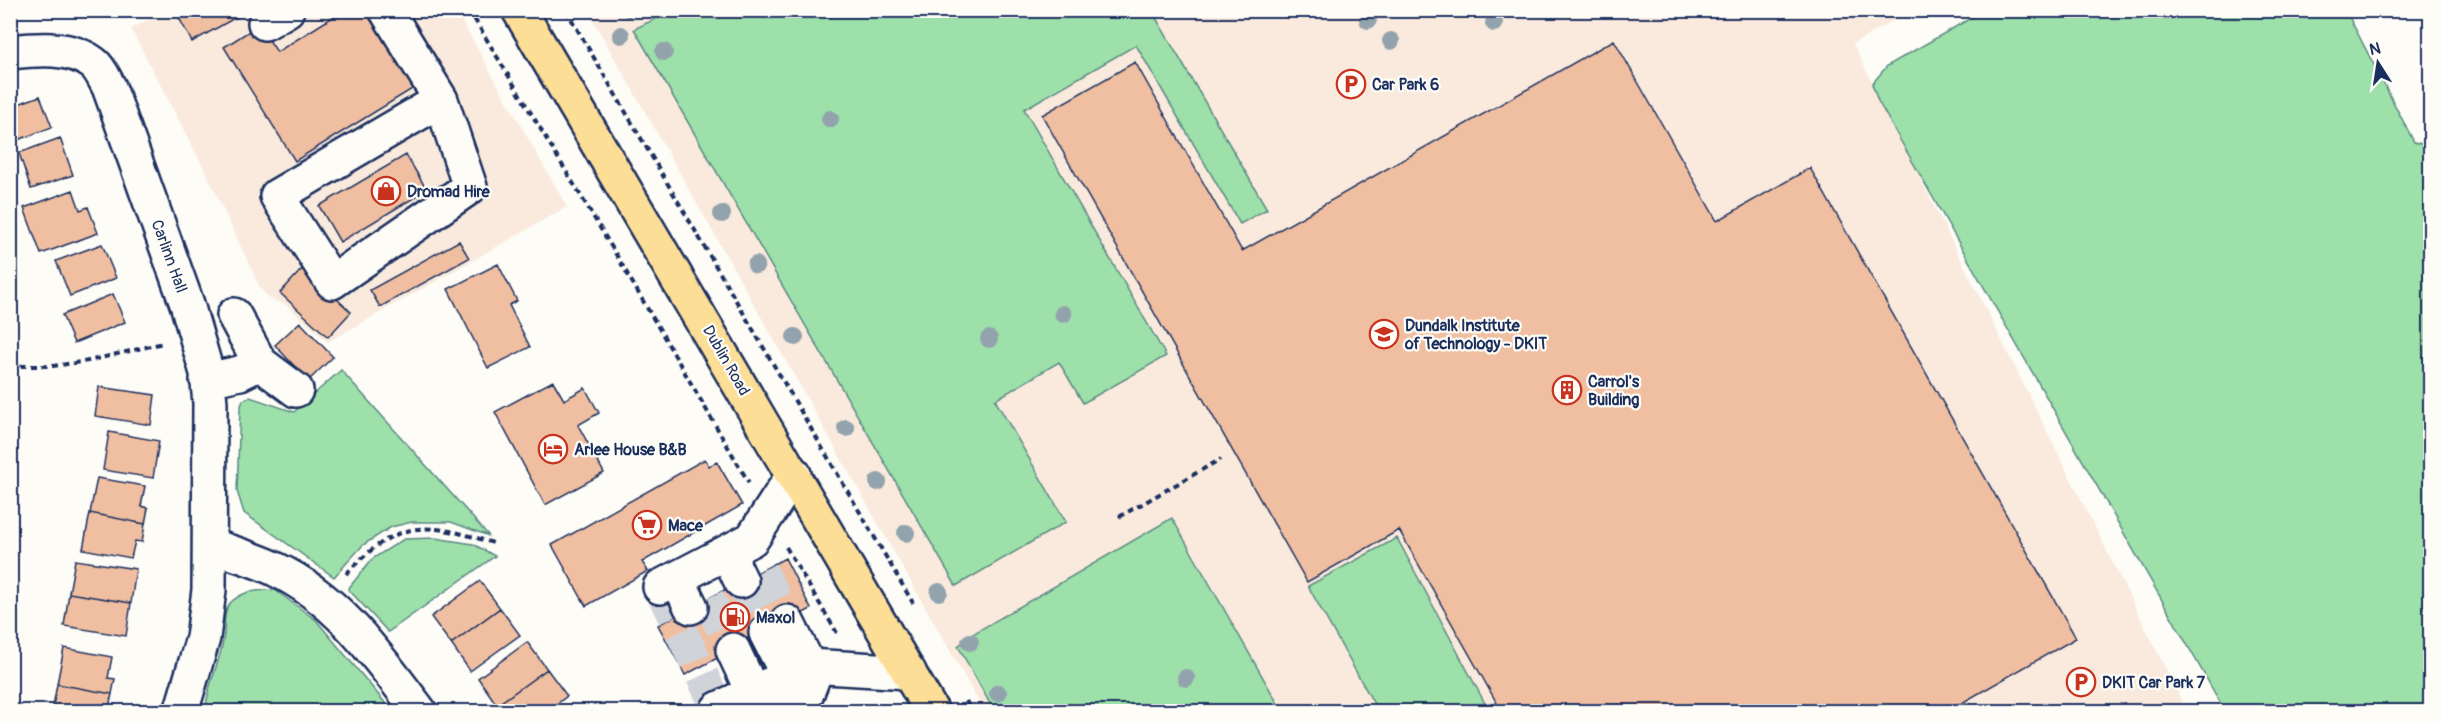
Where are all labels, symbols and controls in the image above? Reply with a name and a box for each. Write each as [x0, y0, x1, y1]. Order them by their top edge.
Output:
north arrow [2348, 33, 2408, 93]
text: N [2368, 38, 2383, 60]
parking icon: Car Park 6 [1335, 68, 1367, 100]
place label: Car Park 6 [1372, 75, 1439, 95]
shop icon: Dromad Hire [370, 175, 402, 207]
place label: Dromad Hire [407, 182, 491, 202]
street label: Carlinn Hall [147, 217, 192, 296]
place label: Dundalk Institute of Technology - DKIT [1404, 316, 1547, 354]
school or university icon: Dundalk Institute of Technology - DKIT [1368, 318, 1400, 350]
street label: Dublin Road [698, 322, 754, 399]
place label: Carrol's Building [1588, 372, 1640, 410]
building icon: Carrol's Building [1551, 374, 1583, 406]
hotel icon: Arlee House B&B [537, 433, 569, 465]
place label: Arlee House B&B [574, 440, 687, 460]
supermarket icon: Mace [631, 509, 663, 541]
place label: Mace [668, 516, 704, 536]
fuel station icon: Maxol [719, 601, 751, 633]
place label: Maxol [756, 608, 796, 628]
parking icon: DKIT Car Park 7 [2065, 666, 2097, 698]
place label: DKIT Car Park 7 [2102, 673, 2206, 693]

